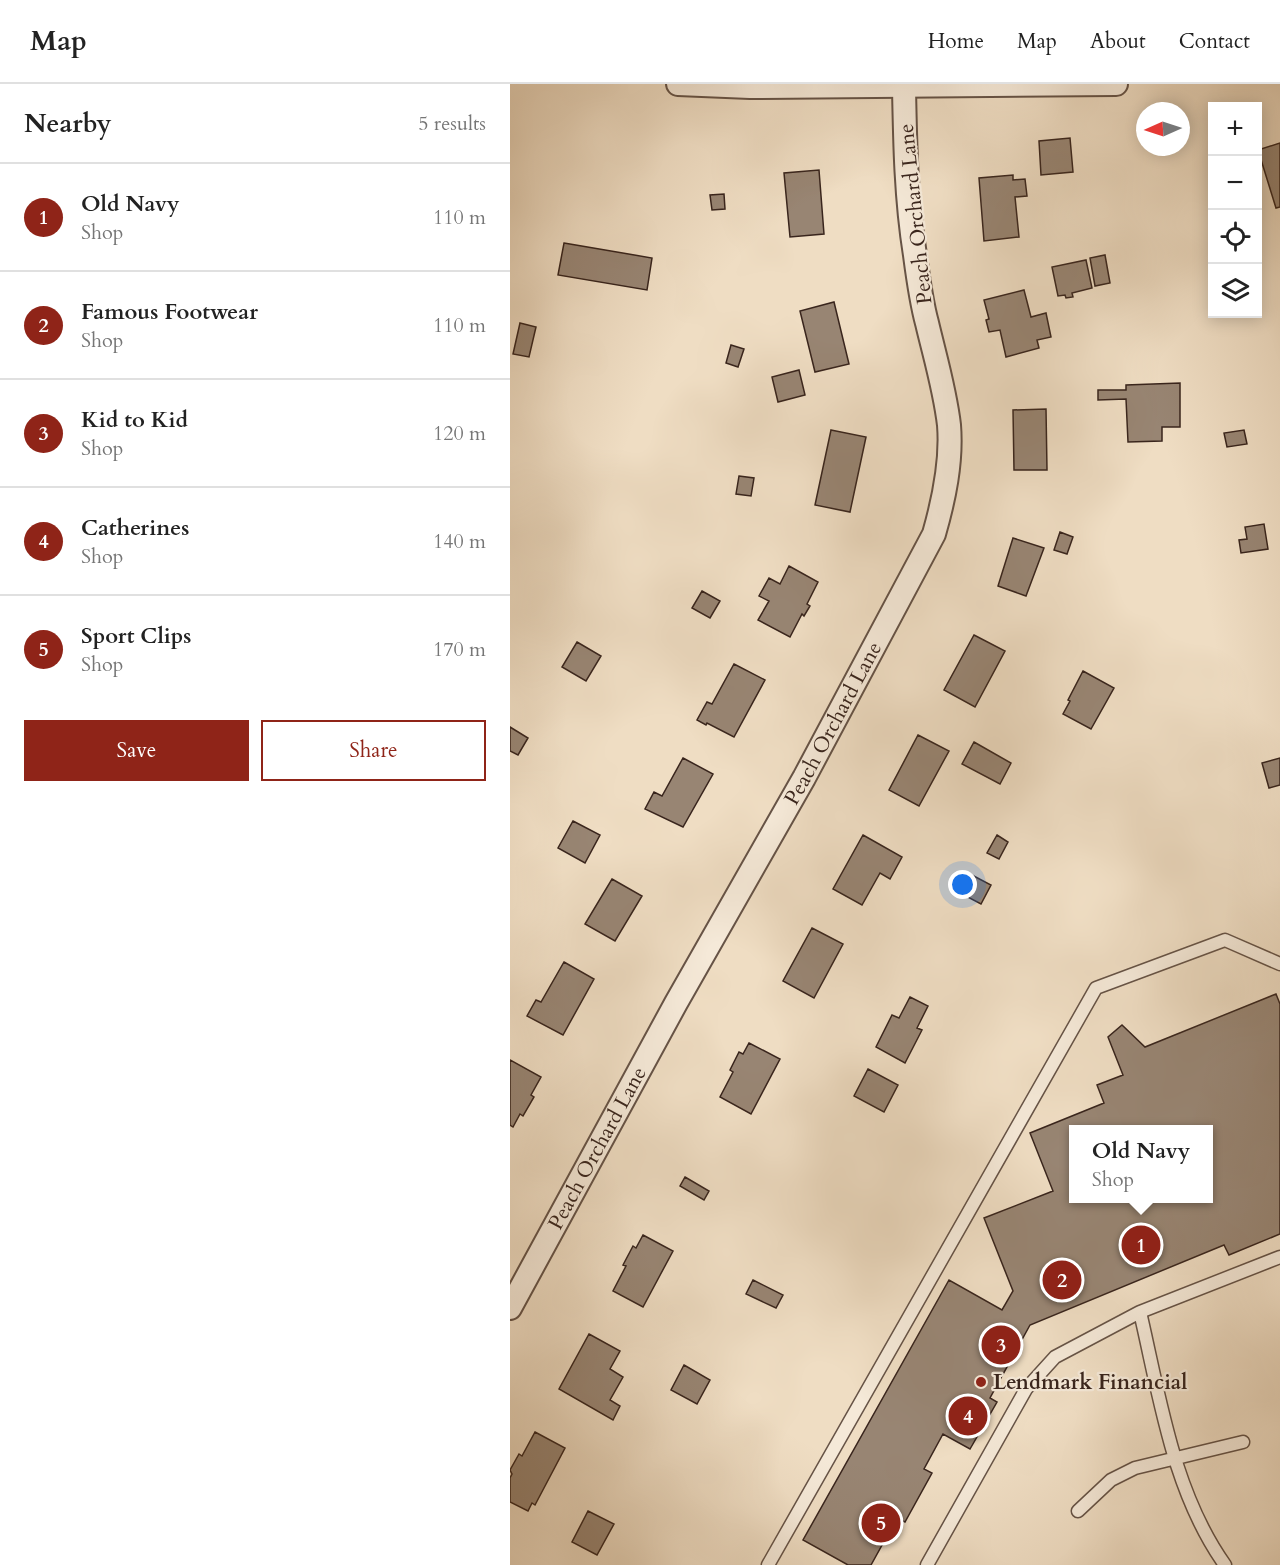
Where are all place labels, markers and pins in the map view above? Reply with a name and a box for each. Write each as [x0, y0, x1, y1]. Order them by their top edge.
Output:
pin: 1 [1122, 1222, 1160, 1268]
pin: 2 [1042, 1258, 1082, 1302]
pin: 3 [982, 1322, 1020, 1368]
place label: Lendmark Financial [993, 1368, 1187, 1397]
marker: Lendmark Financial [974, 1375, 988, 1389]
pin: 4 [948, 1394, 988, 1438]
pin: 5 [862, 1500, 901, 1546]

